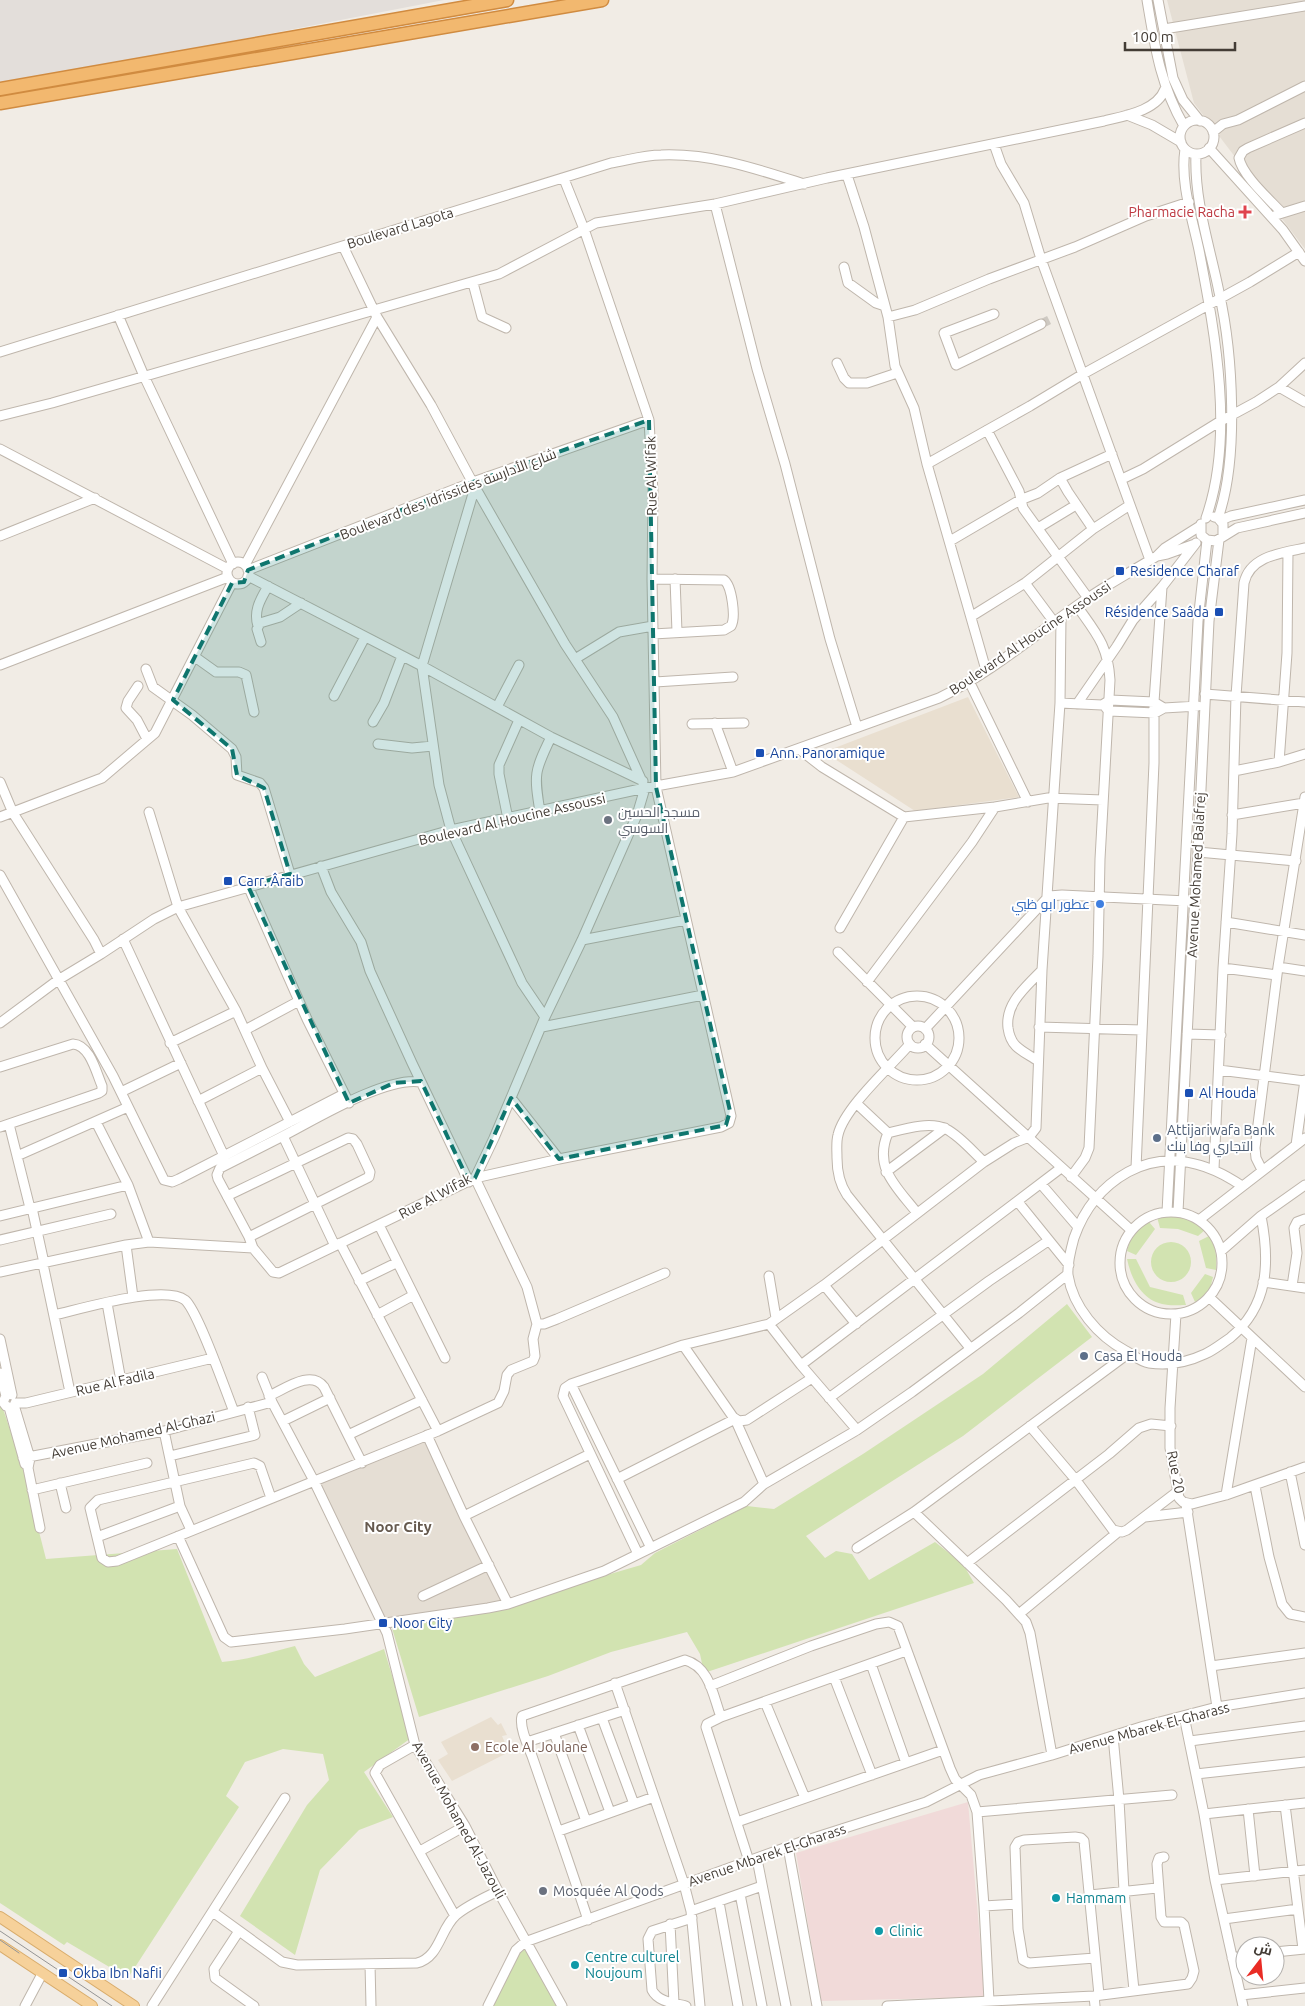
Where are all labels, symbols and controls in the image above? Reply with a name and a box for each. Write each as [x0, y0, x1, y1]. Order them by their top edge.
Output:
scale bar [1125, 20, 1235, 52]
text: 100 m [1132, 28, 1174, 45]
street label: Boulevard Lagota [345, 204, 455, 252]
place label: Pharmacie Racha [1128, 204, 1235, 220]
marker: Pharmacie Racha [1239, 206, 1251, 218]
street label: Rue Al Wifak [642, 436, 660, 516]
street label: Boulevard des Idrissides شارع الأدارسة [337, 445, 559, 544]
place label: Residence Charaf [1130, 563, 1239, 579]
marker: Residence Charaf [1114, 565, 1126, 577]
street label: Boulevard Al Houcine Assoussi [946, 578, 1114, 698]
place label: Résidence Saâda [1105, 604, 1209, 620]
marker: Résidence Saâda [1213, 606, 1225, 618]
place label: Ann. Panoramique [770, 745, 885, 761]
marker: Ann. Panoramique [754, 747, 766, 759]
street label: Boulevard Al Houcine Assoussi [417, 790, 607, 848]
street label: Avenue Mohamed Balafrej [1184, 792, 1208, 958]
place label: مسجد الحسين السوسي [618, 804, 700, 839]
marker: مسجد الحسين السوسي [602, 814, 614, 826]
place label: Carr. Âraib [238, 872, 304, 889]
marker: Carr. Âraib [222, 875, 234, 887]
place label: عطور ابو ظبي [1011, 896, 1090, 916]
marker: عطور ابو ظبي [1094, 898, 1106, 910]
place label: Al Houda [1199, 1085, 1256, 1101]
marker: Al Houda [1183, 1087, 1195, 1099]
place label: Attijariwafa Bank التجاري وفا بنك [1167, 1122, 1275, 1158]
marker: Attijariwafa Bank التجاري وفا بنك [1151, 1132, 1163, 1144]
street label: Rue Al Wifak [396, 1170, 474, 1222]
place label: Casa El Houda [1094, 1348, 1182, 1364]
marker: Casa El Houda [1078, 1350, 1090, 1362]
street label: Rue Al Fadila [74, 1365, 156, 1399]
street label: Avenue Mohamed Al-Ghazi [49, 1408, 217, 1462]
street label: Rue 20 [1164, 1449, 1188, 1495]
district label: Noor City [364, 1518, 432, 1535]
place label: Noor City [393, 1615, 452, 1631]
marker: Noor City [377, 1617, 389, 1629]
street label: Avenue Mbarek El-Gharass [1067, 1699, 1231, 1757]
street label: Avenue Mohamed Al-Jazouli [409, 1739, 509, 1901]
place label: Ecole Al Joulane [485, 1739, 588, 1755]
marker: Ecole Al Joulane [469, 1741, 481, 1753]
street label: Avenue Mbarek El-Gharass [686, 1820, 848, 1890]
place label: Mosquée Al Qods [553, 1883, 664, 1899]
marker: Mosquée Al Qods [537, 1885, 549, 1897]
place label: Hammam [1066, 1890, 1126, 1906]
marker: Hammam [1050, 1892, 1062, 1904]
place label: Clinic [889, 1923, 923, 1939]
marker: Clinic [873, 1925, 885, 1937]
north arrow [1235, 1936, 1285, 1986]
text: ش [1252, 1938, 1274, 1960]
place label: Centre culturel Noujoum [585, 1949, 680, 1981]
marker: Centre culturel Noujoum [569, 1959, 581, 1971]
place label: Okba Ibn Nafii [73, 1965, 162, 1981]
marker: Okba Ibn Nafii [57, 1967, 69, 1979]

